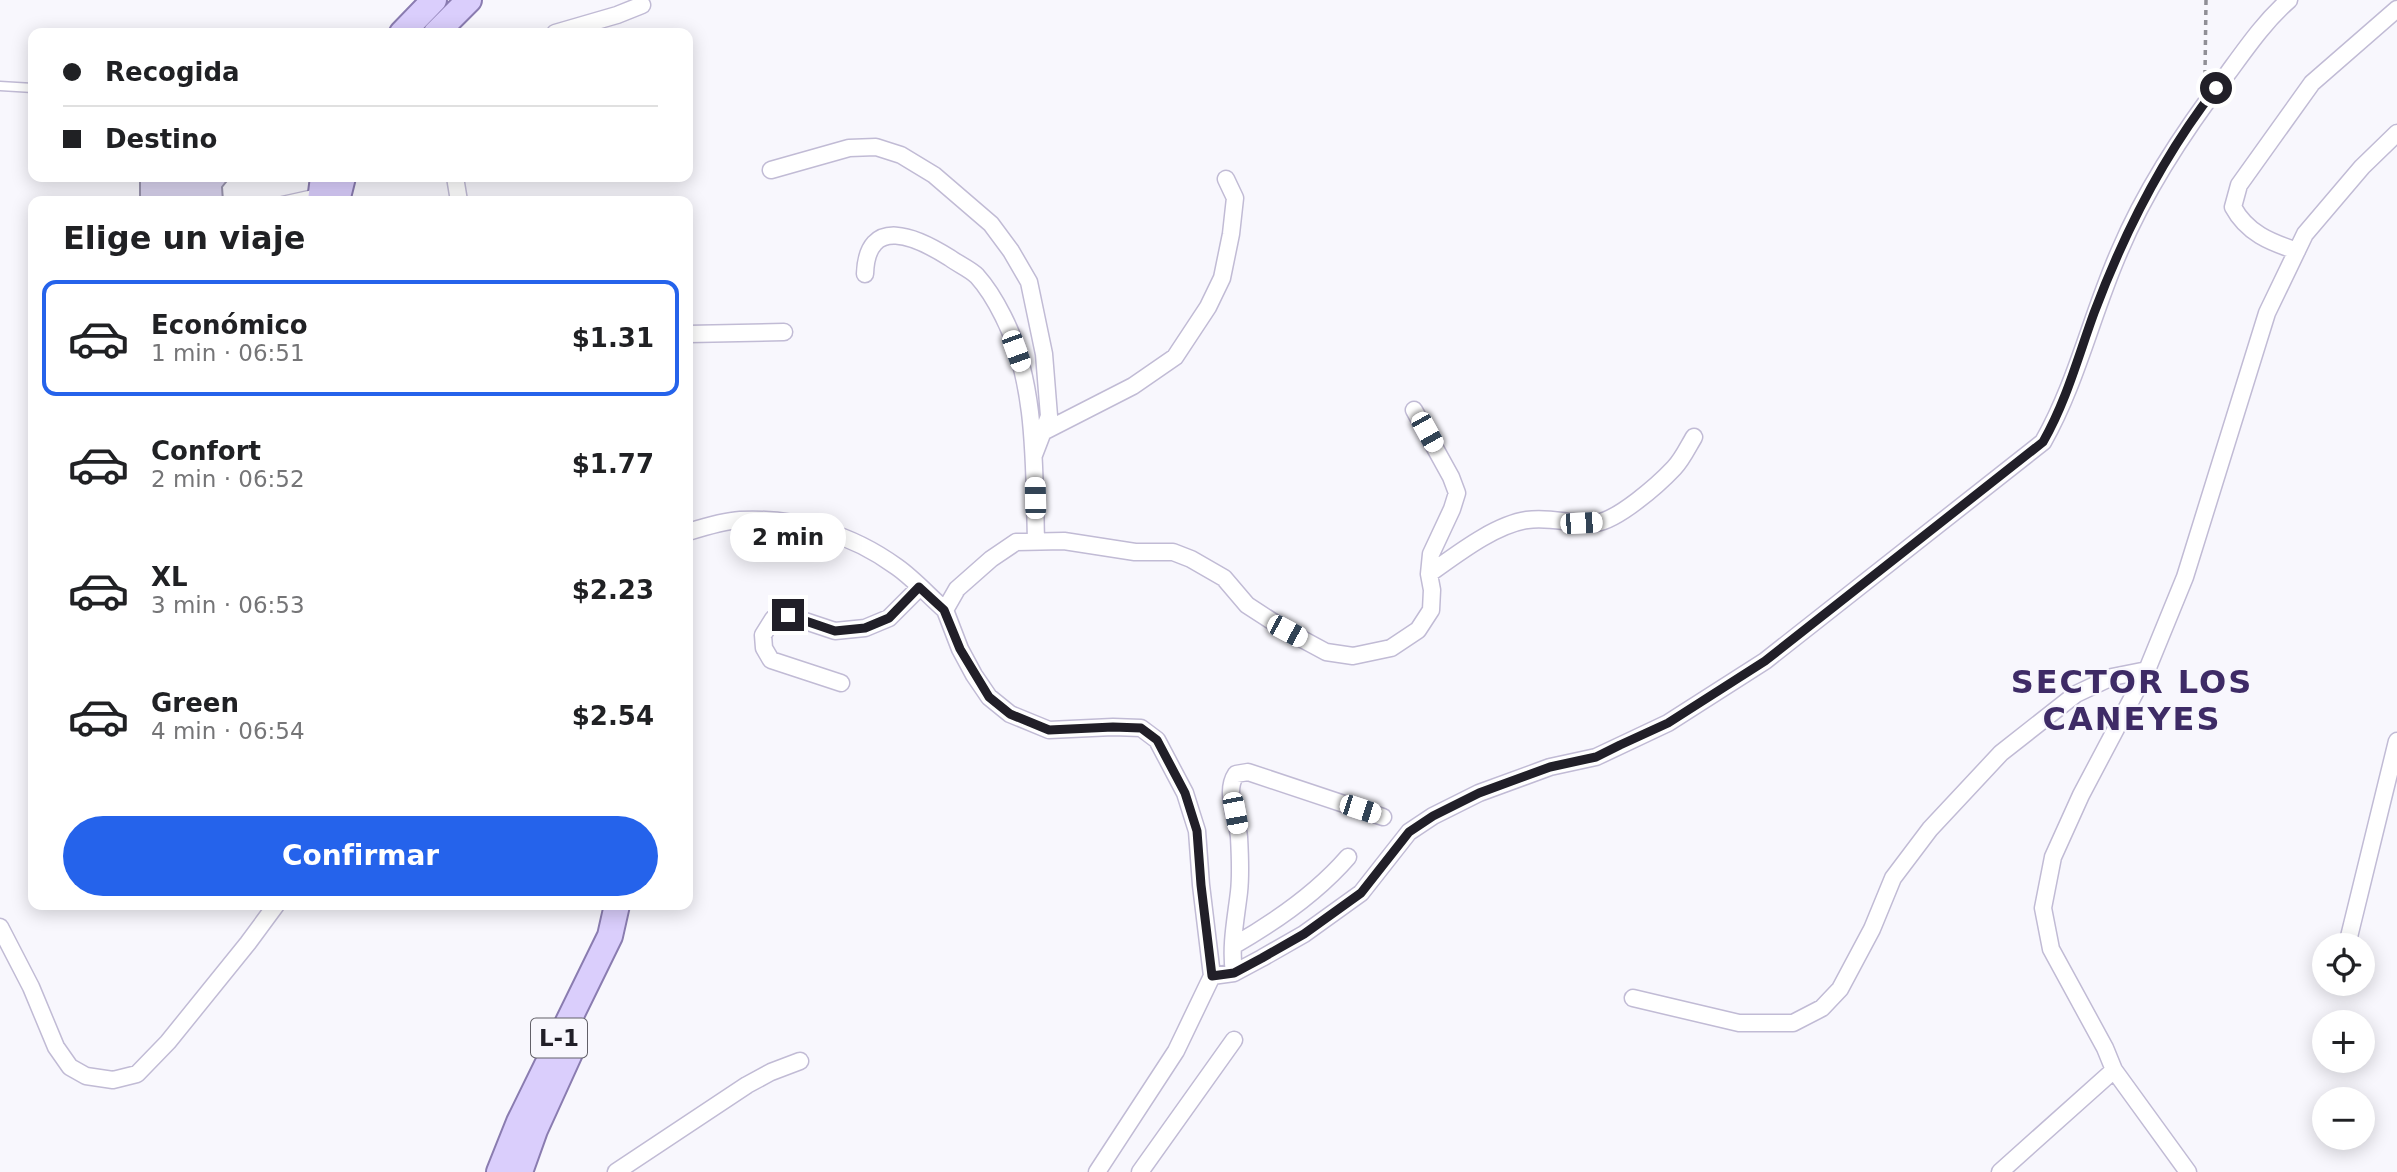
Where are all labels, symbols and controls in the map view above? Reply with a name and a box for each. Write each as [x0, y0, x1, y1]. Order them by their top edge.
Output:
text: Recogida [105, 57, 240, 87]
route start [2200, 72, 2232, 104]
text: Destino [105, 124, 217, 154]
text: Elige un viaje [63, 219, 305, 257]
icon: car [67, 307, 130, 370]
text: Económico [151, 310, 308, 340]
text: $1.31 [572, 323, 654, 353]
car [999, 328, 1034, 374]
text: 1 min · 06:51 [151, 340, 305, 366]
car [1408, 409, 1447, 455]
icon: car [67, 433, 130, 496]
text: Confort [151, 436, 261, 466]
text: $1.77 [572, 449, 654, 479]
text: 2 min · 06:52 [151, 466, 305, 492]
car [1025, 477, 1046, 519]
car [1560, 511, 1603, 535]
callout: 2 min [730, 514, 846, 562]
text: 2 min [752, 524, 824, 550]
icon: car [67, 559, 130, 622]
text: XL [151, 562, 188, 592]
text: $2.23 [572, 575, 654, 605]
text: 3 min · 06:53 [151, 592, 305, 618]
route end [772, 599, 804, 631]
car [1264, 612, 1311, 650]
district label: SECTOR LOS CANEYES [2011, 663, 2253, 738]
icon: car [67, 685, 130, 748]
text: Green [151, 688, 239, 718]
text: $2.54 [572, 701, 654, 731]
text: 4 min · 06:54 [151, 718, 305, 744]
car [1221, 790, 1250, 836]
car [1337, 793, 1384, 825]
button: Confirmar [63, 816, 658, 896]
map controls [2312, 933, 2375, 1150]
button: locate [2312, 933, 2375, 996]
button: + [2312, 1010, 2375, 1073]
road number: L-1 [531, 1018, 587, 1058]
button: − [2312, 1087, 2375, 1150]

